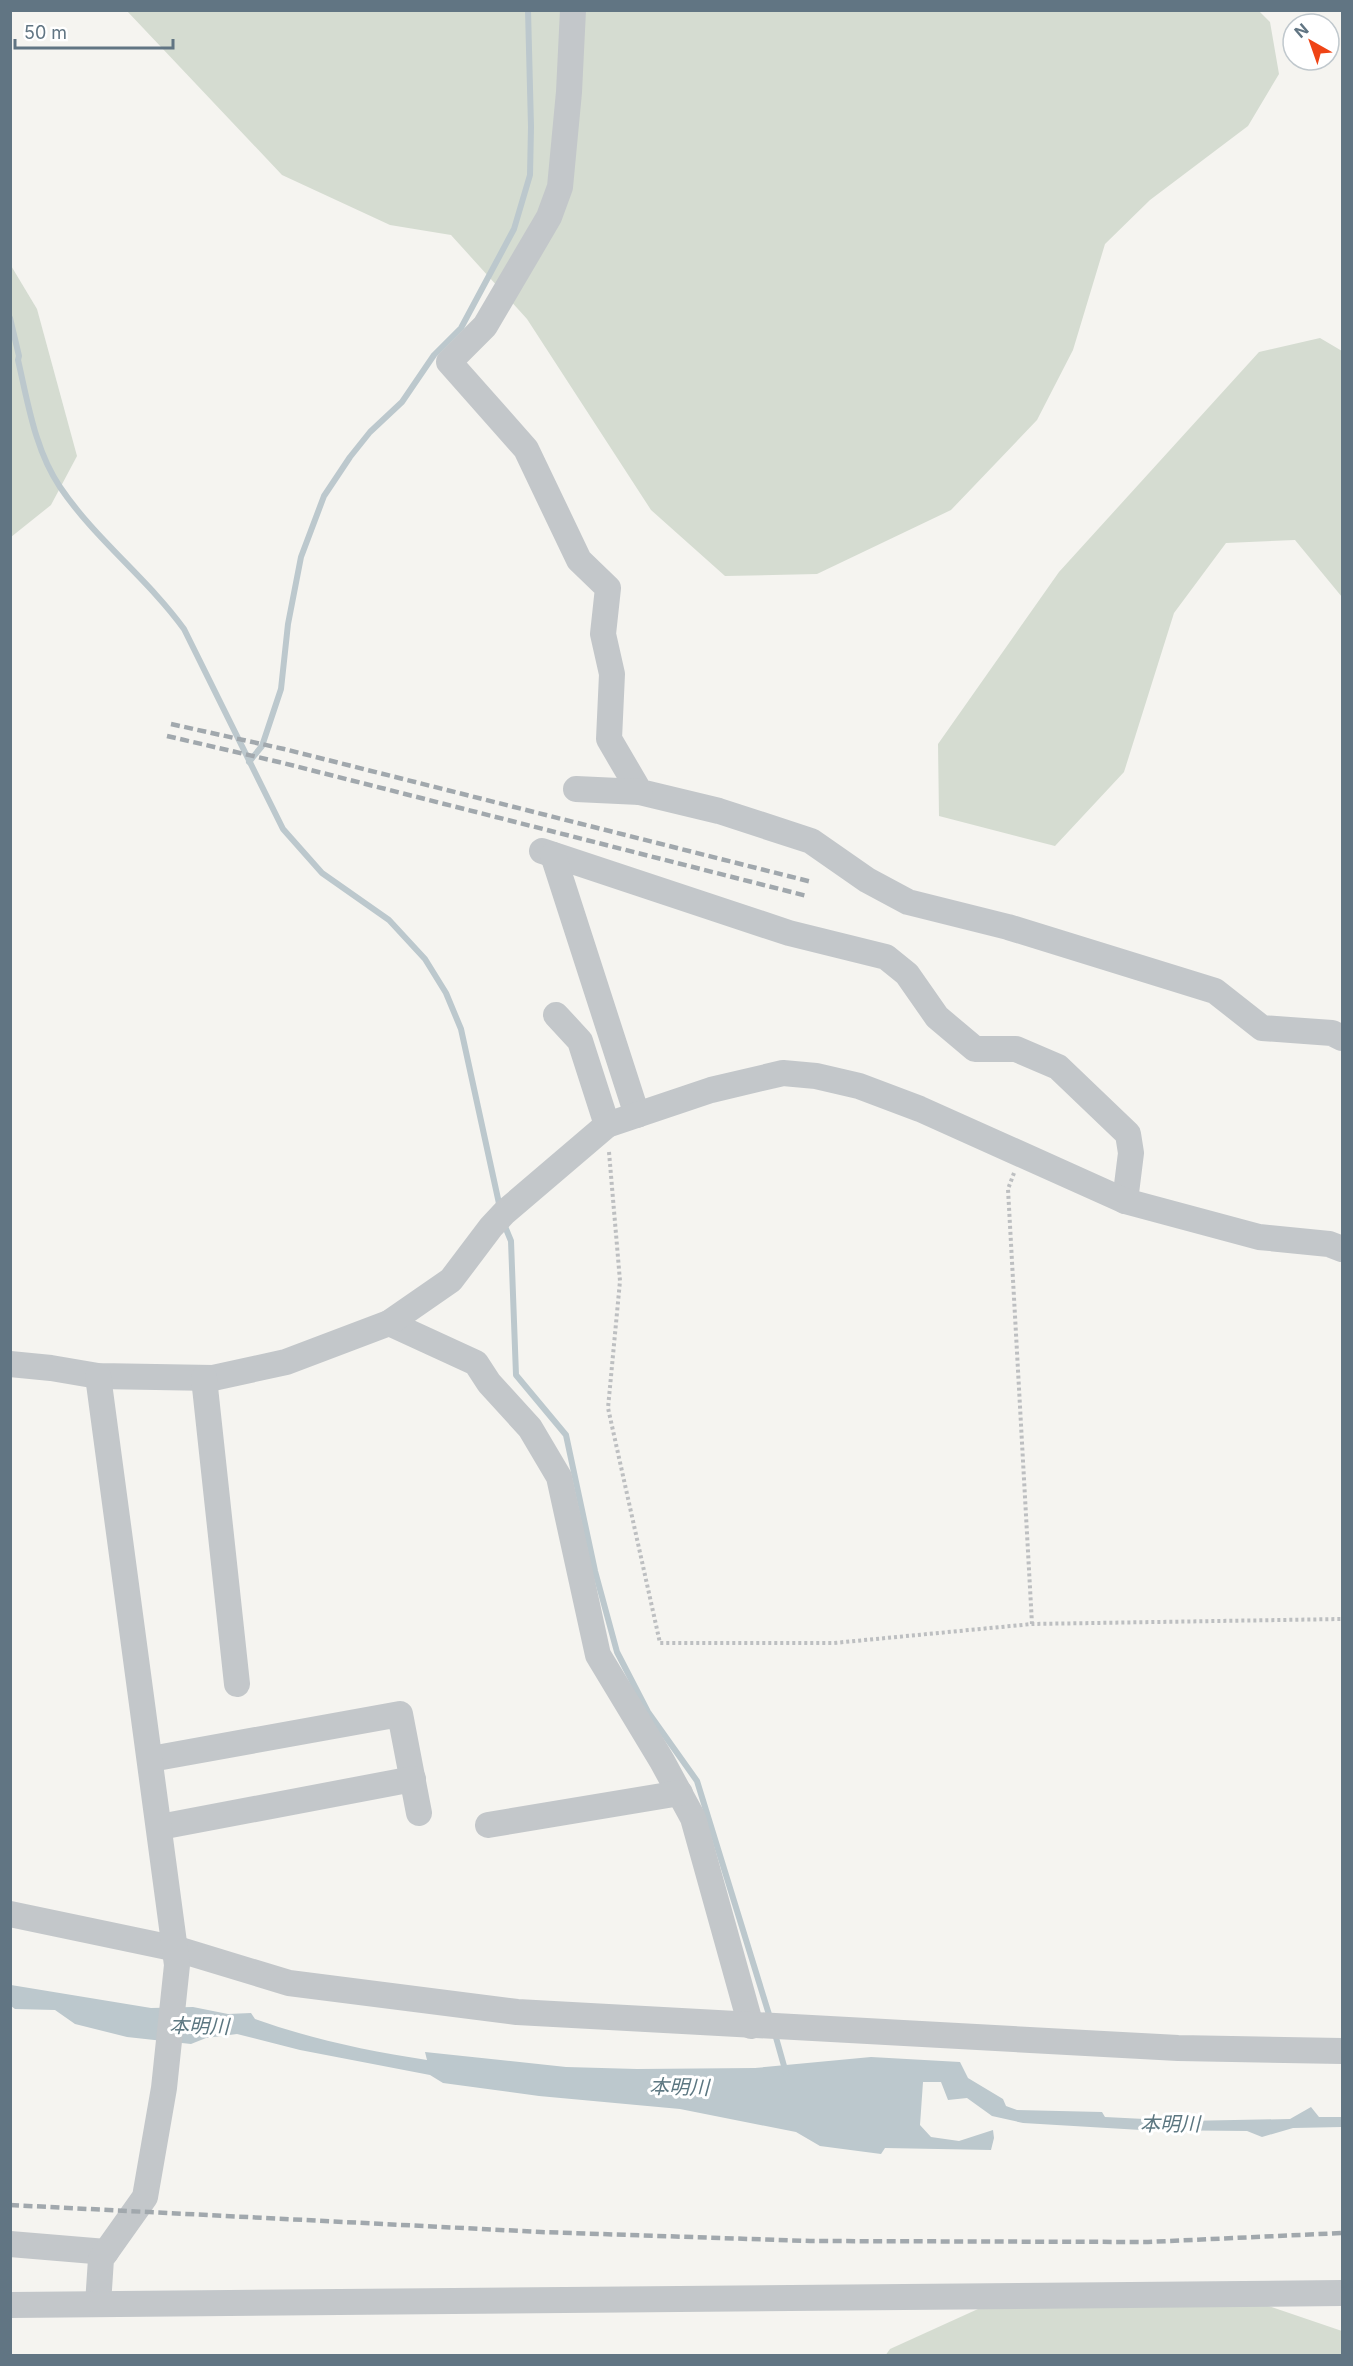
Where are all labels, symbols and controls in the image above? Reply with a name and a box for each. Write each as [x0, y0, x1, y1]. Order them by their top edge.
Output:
scale bar [15, 12, 172, 50]
north arrow [1281, 12, 1341, 72]
text: N [1290, 19, 1312, 42]
text: 50 m [24, 22, 67, 43]
water label: 本明川 [169, 2013, 231, 2039]
water label: 本明川 [649, 2074, 711, 2100]
water label: 本明川 [1140, 2112, 1202, 2136]

